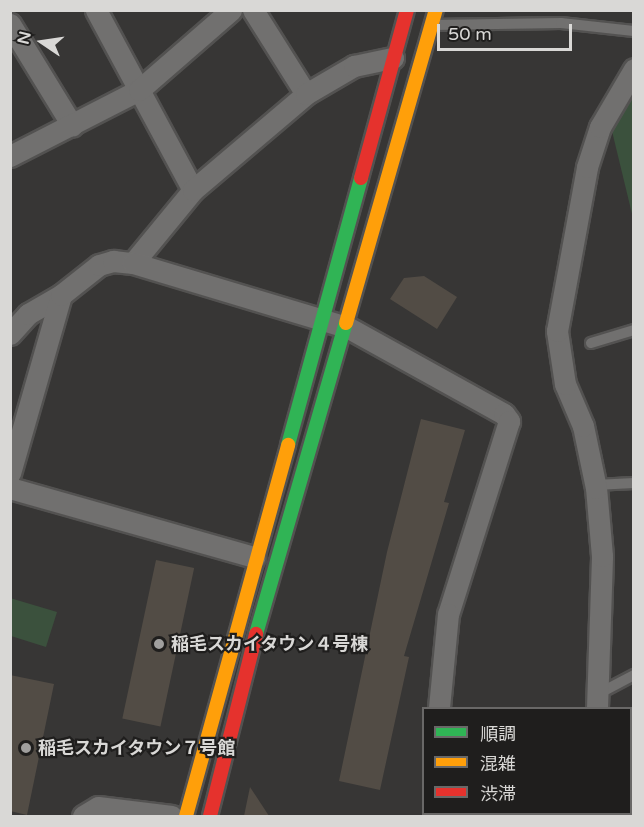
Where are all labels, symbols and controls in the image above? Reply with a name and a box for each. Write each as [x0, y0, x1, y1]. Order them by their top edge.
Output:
north arrow [12, 12, 72, 72]
scale bar [440, 12, 575, 50]
text: 50 m [448, 23, 492, 45]
text: N [13, 29, 36, 46]
place label: 稲毛スカイタウン４号棟 [171, 633, 369, 655]
marker: 稲毛スカイタウン４号棟 [152, 637, 166, 651]
legend [422, 707, 632, 815]
text: 順調 [480, 723, 516, 745]
place label: 稲毛スカイタウン７号館 [38, 737, 236, 759]
marker: 稲毛スカイタウン７号館 [19, 741, 33, 755]
text: 混雑 [480, 753, 516, 775]
text: 渋滞 [480, 783, 516, 805]

